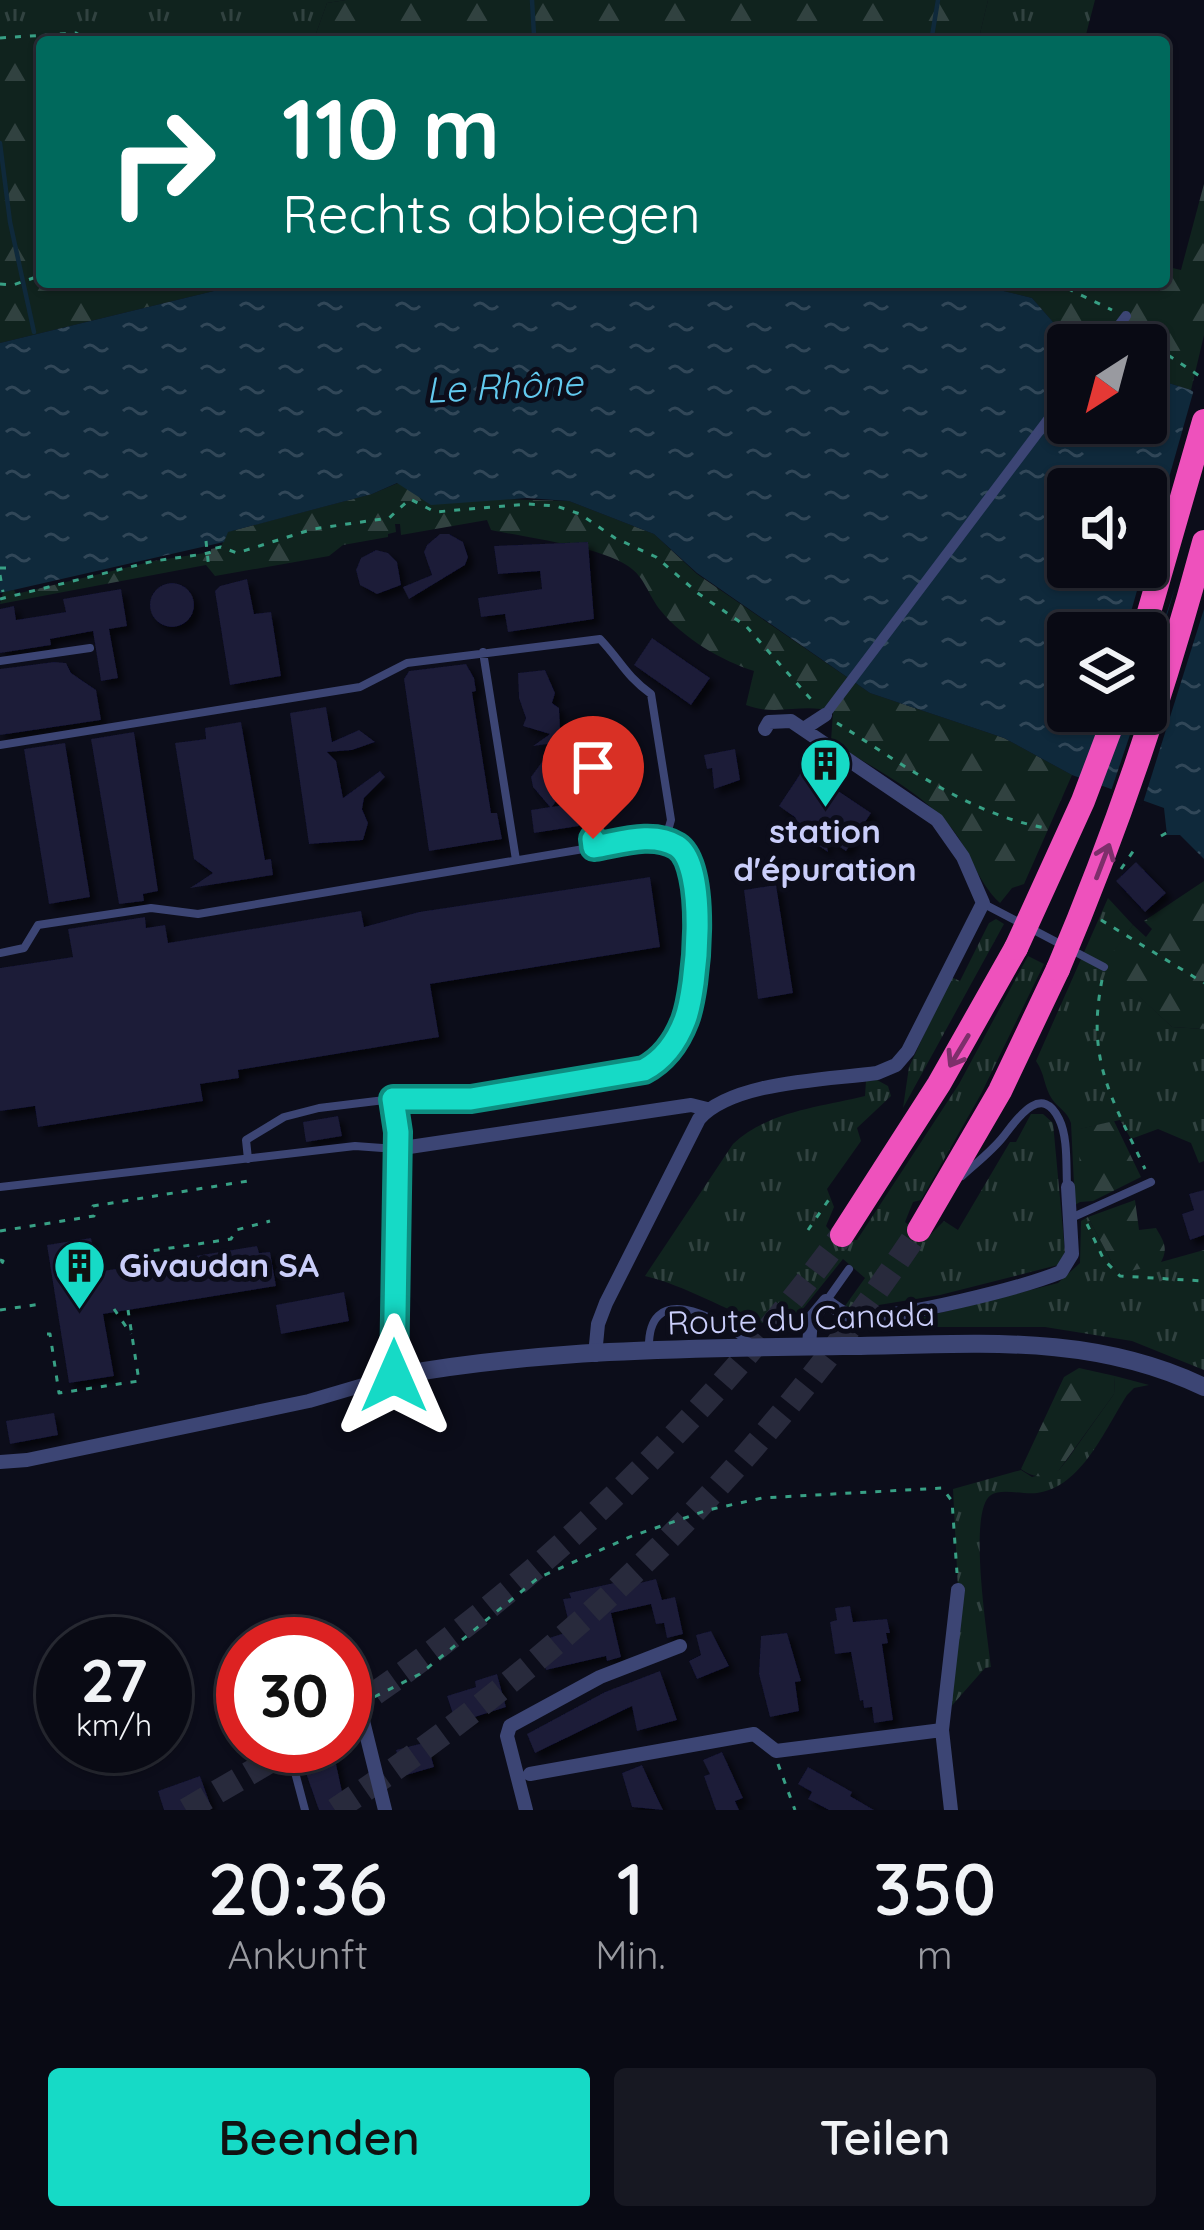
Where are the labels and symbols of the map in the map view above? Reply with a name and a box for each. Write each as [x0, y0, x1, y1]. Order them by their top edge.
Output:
north arrow [1047, 324, 1167, 444]
water label: Le Rhône [425, 359, 585, 412]
pin [542, 716, 644, 839]
building icon: station d'épuration [797, 736, 853, 810]
place label: station d'épuration [733, 810, 917, 889]
one-way arrow [1093, 843, 1115, 880]
one-way arrow [947, 1033, 971, 1068]
building icon: Givaudan SA [52, 1237, 108, 1311]
place label: Givaudan SA [119, 1244, 319, 1285]
street label: Route du Canada [666, 1292, 936, 1343]
position arrow [331, 1313, 457, 1439]
speed limit sign: 30 [216, 1617, 372, 1773]

